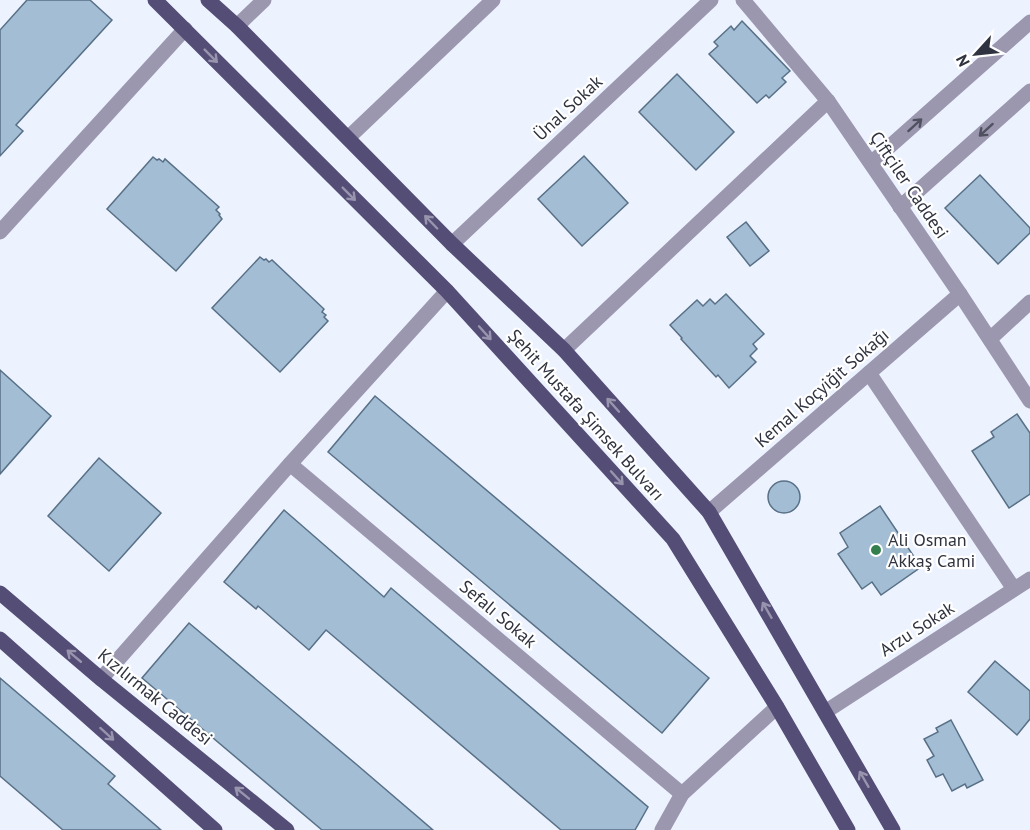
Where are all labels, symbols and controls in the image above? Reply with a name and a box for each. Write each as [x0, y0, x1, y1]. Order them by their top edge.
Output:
north arrow [946, 24, 1006, 84]
one-way arrow [204, 48, 219, 63]
text: N [951, 52, 974, 70]
street label: Ünal Sokak [528, 70, 607, 145]
one-way arrow [907, 118, 922, 132]
one-way arrow [979, 123, 994, 137]
street label: Çiftçiler Caddesi [865, 127, 954, 243]
one-way arrow [342, 186, 357, 201]
one-way arrow [423, 215, 438, 230]
street label: Kemal Koçyiğit Sokağı [750, 323, 894, 452]
street label: Şehit Mustafa Şimsek Bulvarı [503, 324, 670, 505]
one-way arrow [478, 325, 492, 340]
one-way arrow [606, 397, 620, 412]
one-way arrow [609, 470, 624, 485]
place label: Ali Osman Akkaş Cami [888, 528, 975, 572]
marker: Ali Osman Akkaş Cami [869, 543, 883, 557]
street label: Sefalı Sokak [455, 575, 542, 653]
street label: Arzu Sokak [875, 596, 959, 661]
one-way arrow [760, 602, 772, 619]
street label: Kızılırmak Caddesi [93, 643, 217, 750]
one-way arrow [66, 650, 82, 663]
one-way arrow [99, 727, 114, 741]
one-way arrow [858, 771, 870, 788]
one-way arrow [234, 787, 250, 800]

